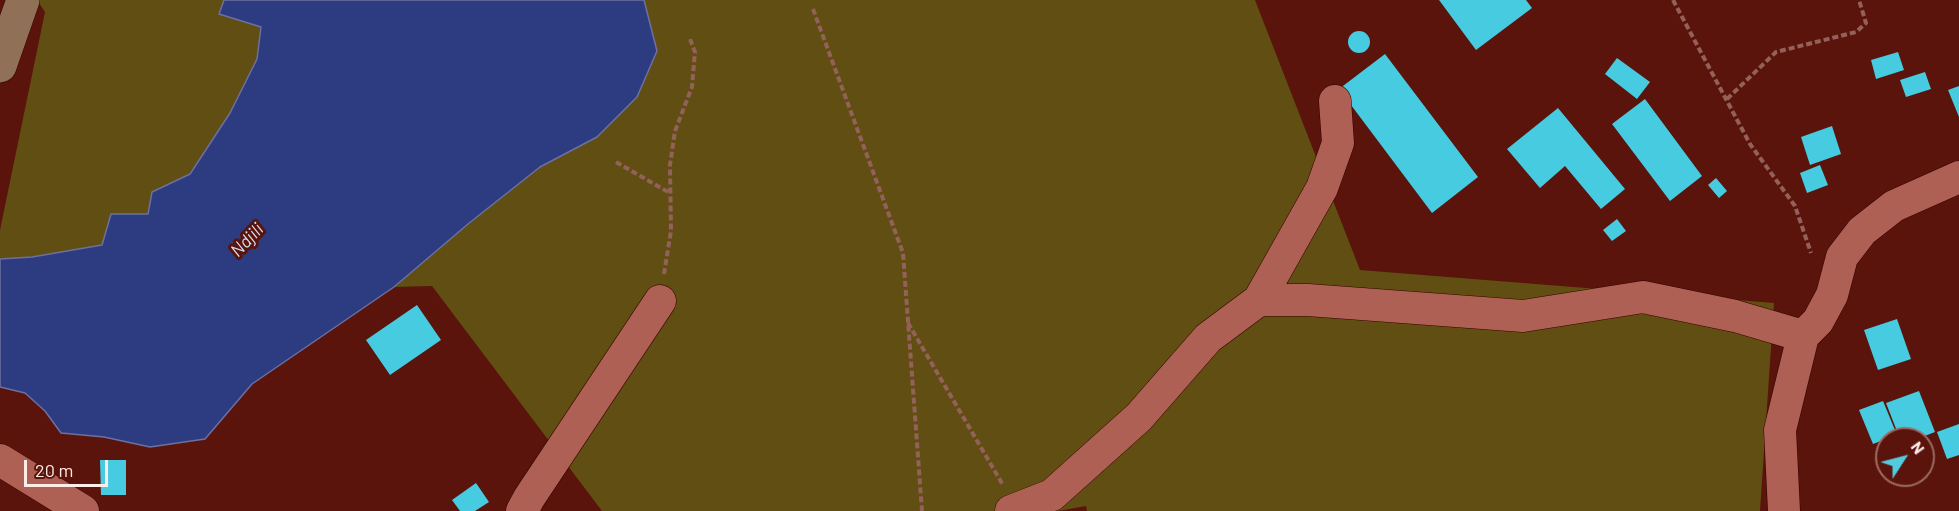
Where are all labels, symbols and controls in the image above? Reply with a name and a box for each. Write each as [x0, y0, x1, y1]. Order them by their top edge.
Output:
water label: Ndjili [226, 219, 268, 261]
north arrow [1875, 427, 1935, 487]
text: N [1908, 437, 1929, 457]
scale bar [27, 448, 111, 486]
text: 20 m [35, 459, 73, 481]

